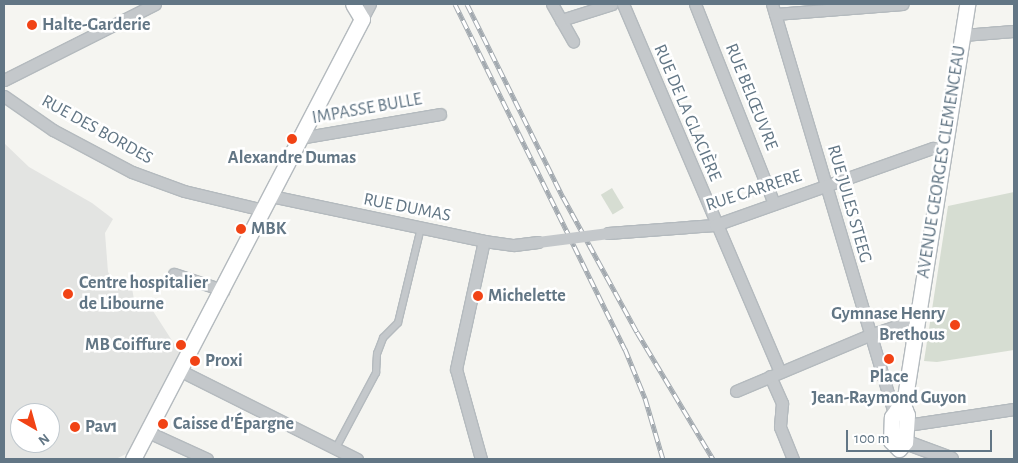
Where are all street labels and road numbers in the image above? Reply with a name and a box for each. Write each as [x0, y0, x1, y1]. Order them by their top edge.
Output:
street label: RUE BELŒUVRE [720, 40, 782, 154]
street label: RUE DE LA GLACIÈRE [648, 41, 726, 185]
street label: AVENUE GEORGES CLEMENCEAU [913, 44, 971, 280]
street label: IMPASSE BULLE [310, 89, 424, 129]
street label: RUE DES BORDES [37, 90, 157, 170]
street label: RUE JULES STEEG [822, 142, 876, 266]
street label: RUE CARRERE [703, 165, 805, 217]
street label: RUE DUMAS [361, 189, 453, 227]

